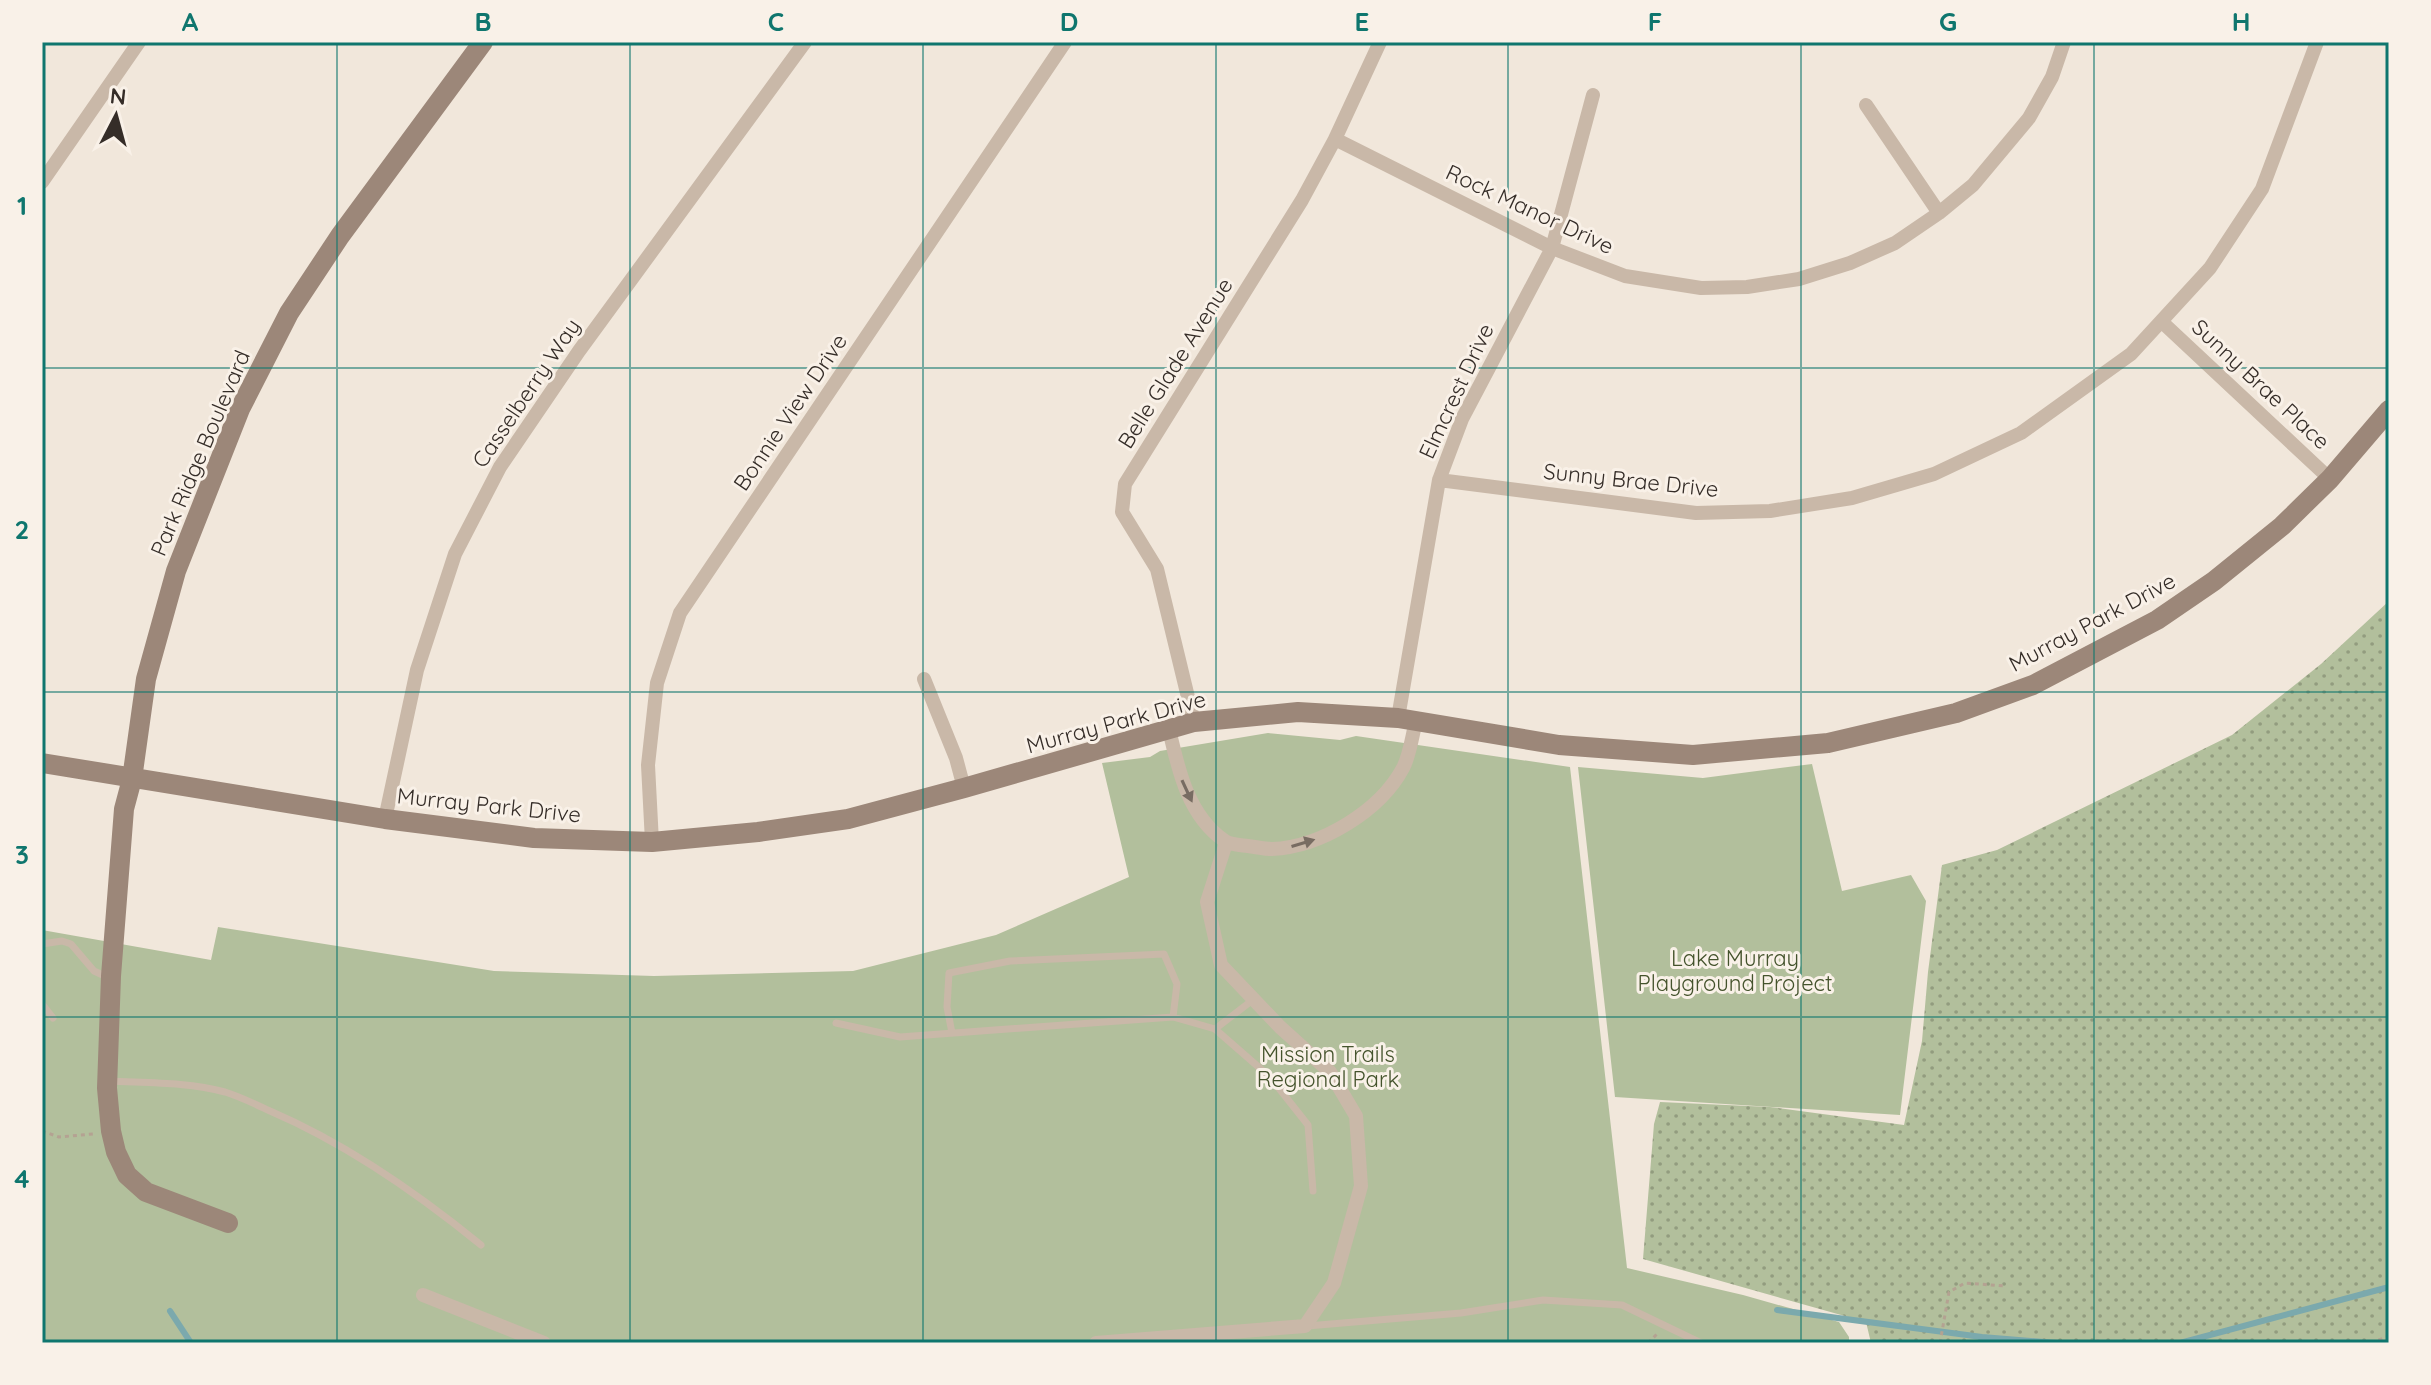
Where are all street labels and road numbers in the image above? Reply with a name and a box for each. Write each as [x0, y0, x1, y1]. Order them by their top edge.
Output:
street label: Rock Manor Drive [1442, 158, 1618, 260]
street label: Belle Glade Avenue [1111, 273, 1239, 453]
street label: Casselberry Way [466, 313, 586, 473]
street label: Sunny Brae Place [2186, 313, 2336, 455]
street label: Elmcrest Drive [1412, 319, 1500, 463]
street label: Bonnie View Drive [727, 328, 853, 496]
street label: Park Ridge Boulevard [144, 346, 256, 560]
street label: Sunny Brae Drive [1542, 457, 1720, 503]
street label: Murray Park Drive [2004, 566, 2180, 678]
street label: Murray Park Drive [1023, 685, 1209, 759]
street label: Murray Park Drive [396, 781, 582, 829]

